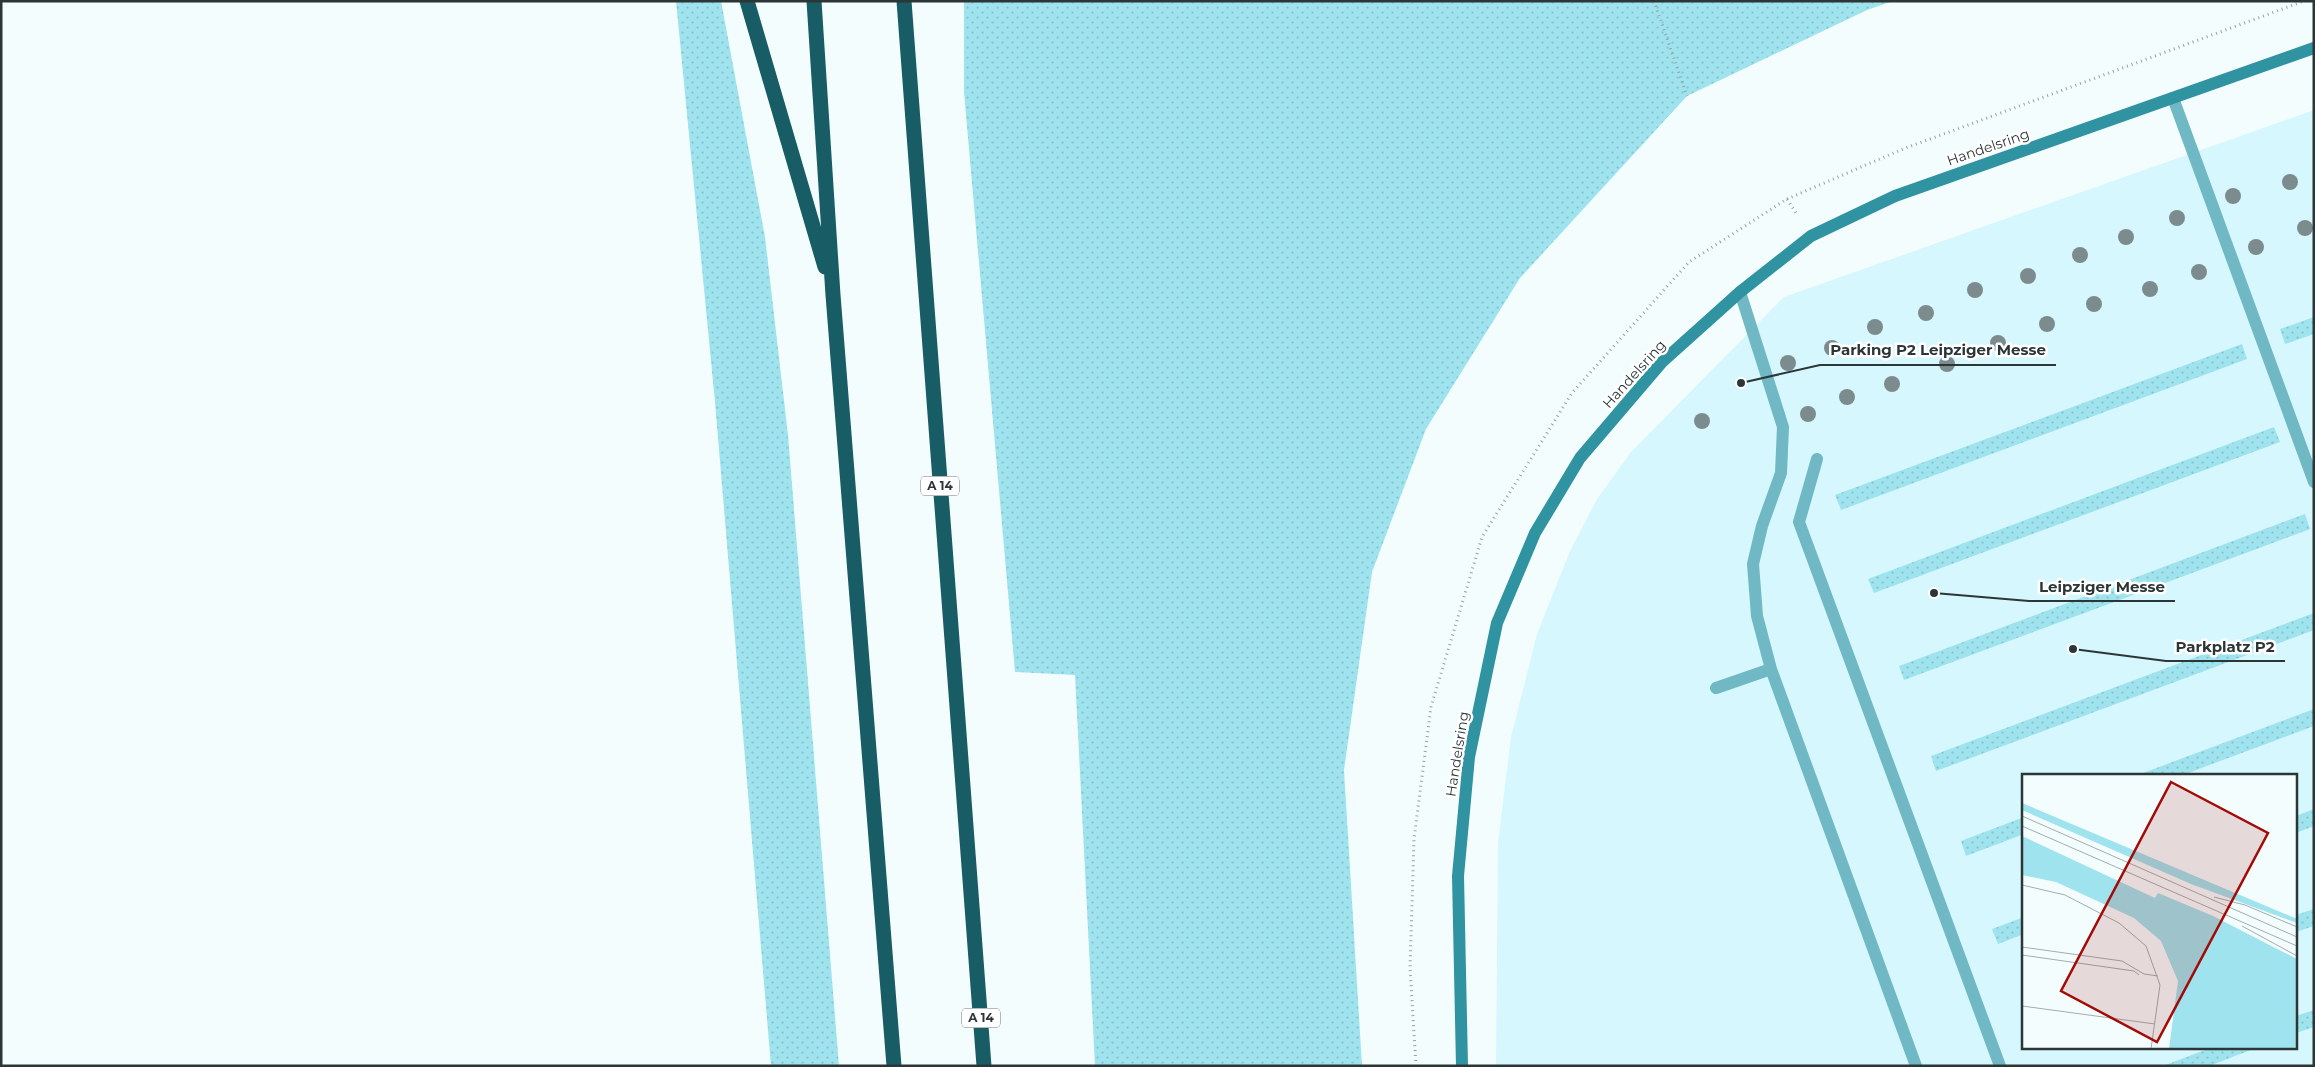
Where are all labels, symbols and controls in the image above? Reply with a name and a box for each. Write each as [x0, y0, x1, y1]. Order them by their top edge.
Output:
street label: Handelsring [1944, 124, 2032, 170]
callout: Parking P2 Leipziger Messe [1820, 335, 2056, 365]
street label: Handelsring [1599, 336, 1669, 412]
text: Parking P2 Leipziger Messe [1830, 340, 2046, 359]
road number: A 14 [921, 476, 959, 496]
callout: Leipziger Messe [2029, 571, 2175, 601]
text: Leipziger Messe [2039, 577, 2165, 596]
callout: Parkplatz P2 [2166, 631, 2285, 661]
text: Parkplatz P2 [2176, 637, 2275, 656]
street label: Handelsring [1441, 710, 1473, 798]
inset map [2022, 774, 2298, 1050]
road number: A 14 [962, 1008, 1000, 1028]

